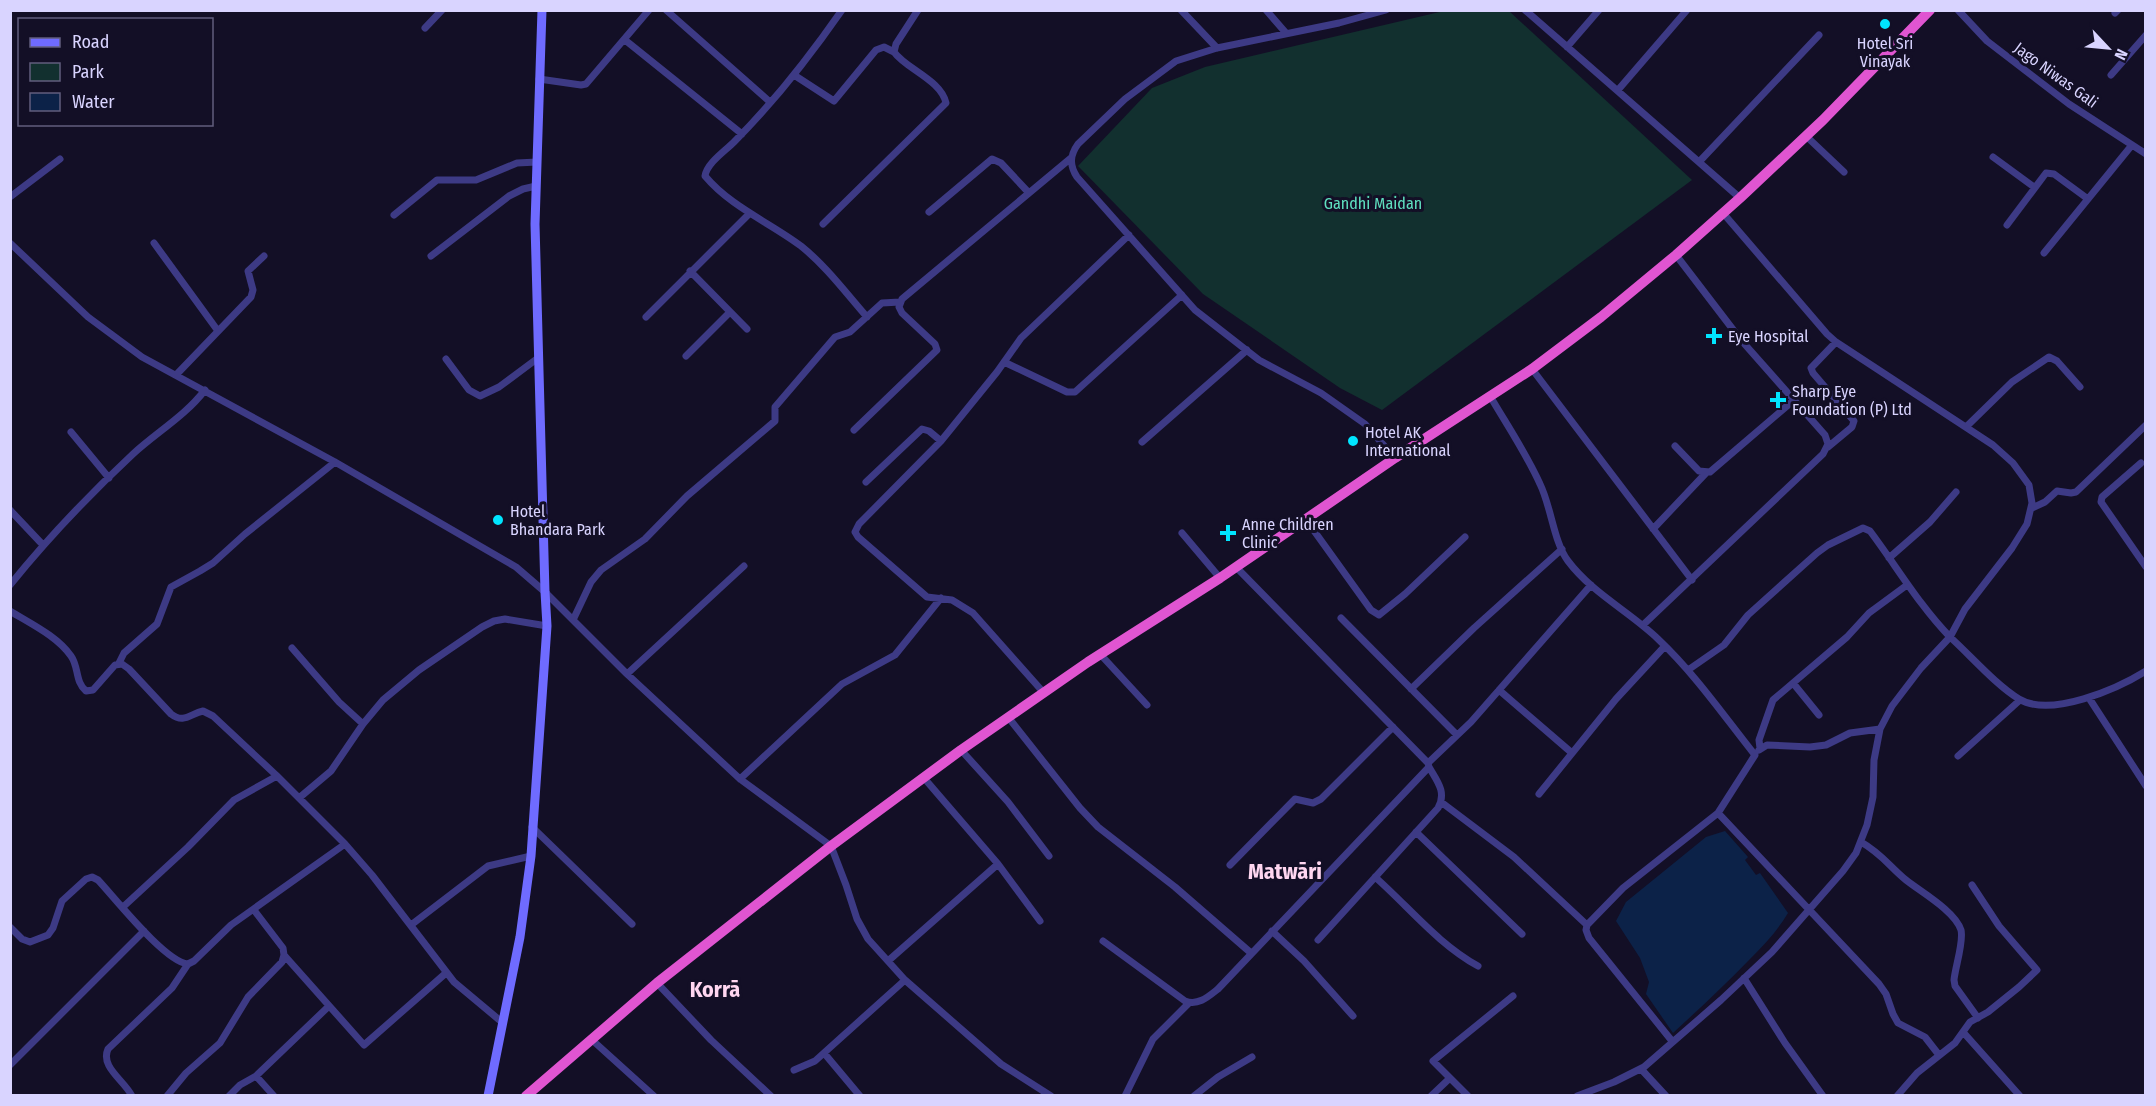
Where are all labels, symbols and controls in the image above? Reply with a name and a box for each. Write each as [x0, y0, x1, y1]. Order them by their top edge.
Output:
marker: Hotel Sri Vinayak [1878, 17, 1892, 31]
legend [18, 18, 213, 126]
north arrow [2078, 18, 2138, 78]
text: Road [72, 31, 109, 53]
place label: Hotel Sri Vinayak [1857, 34, 1913, 71]
street label: Jago Niwas Gali [2010, 38, 2102, 112]
text: N [2110, 46, 2132, 63]
text: Park [72, 61, 105, 83]
text: Water [72, 91, 115, 113]
park label: Gandhi Maidan [1324, 194, 1422, 213]
marker: Eye Hospital [1705, 327, 1723, 345]
place label: Eye Hospital [1728, 327, 1808, 346]
place label: Sharp Eye Foundation (P) Ltd [1792, 382, 1912, 419]
marker: Sharp Eye Foundation (P) Ltd [1769, 391, 1787, 409]
place label: Hotel AK International [1365, 423, 1450, 460]
marker: Hotel AK International [1346, 434, 1360, 448]
place label: Hotel Bhandara Park [510, 502, 606, 539]
marker: Hotel Bhandara Park [491, 513, 505, 527]
place label: Anne Children Clinic [1242, 515, 1334, 552]
marker: Anne Children Clinic [1219, 524, 1237, 542]
district label: Matwāri [1248, 858, 1322, 885]
district label: Korrā [690, 976, 740, 1003]

